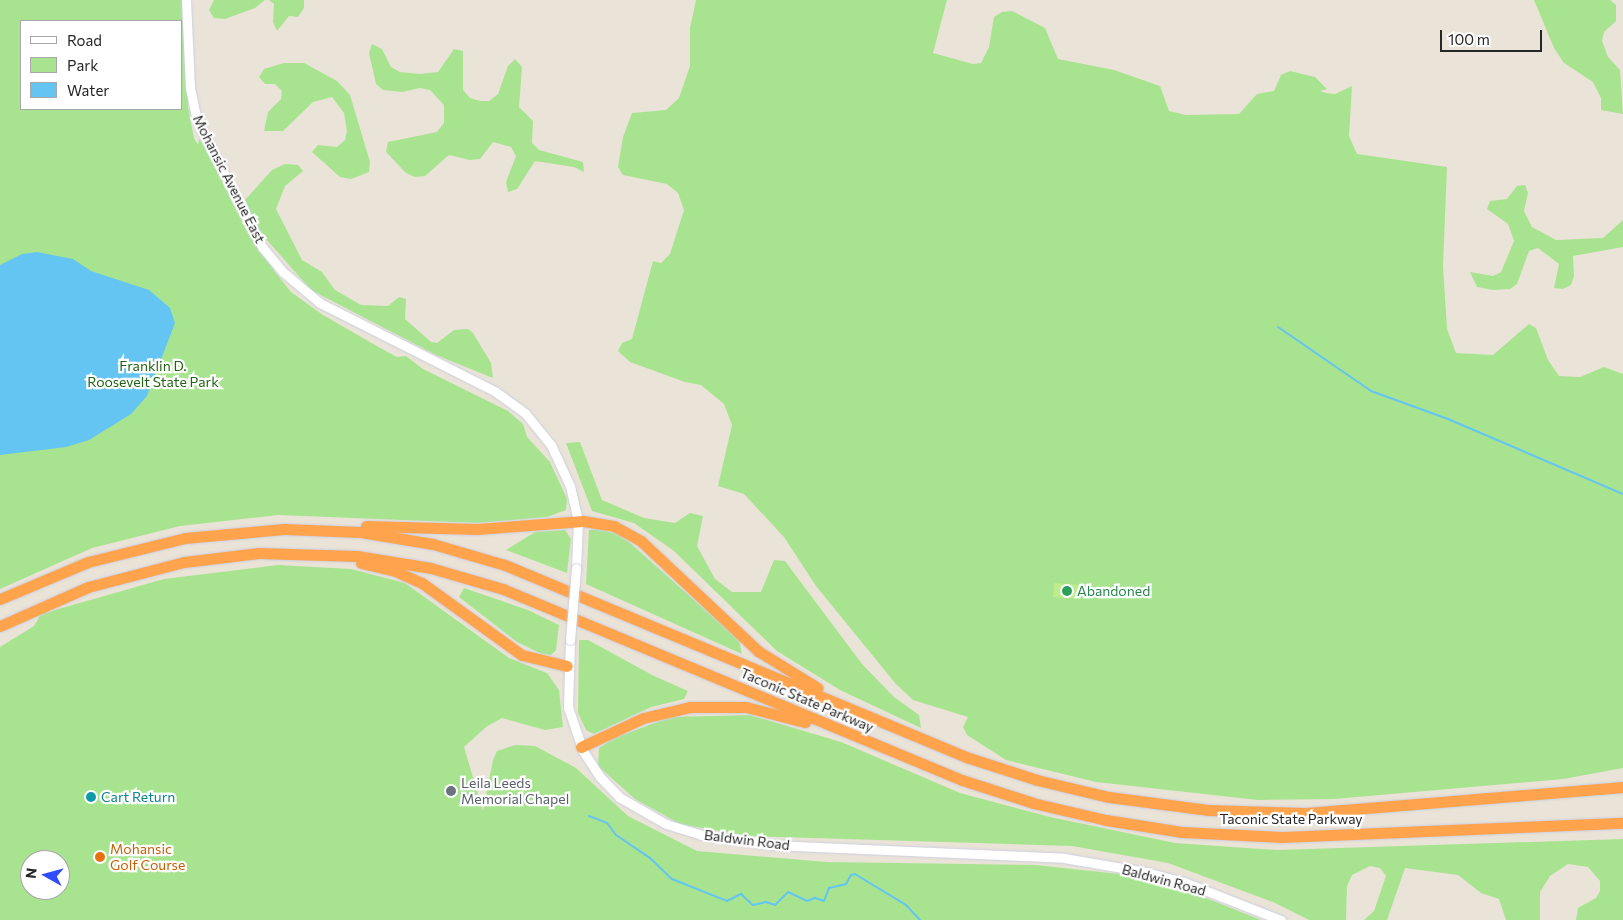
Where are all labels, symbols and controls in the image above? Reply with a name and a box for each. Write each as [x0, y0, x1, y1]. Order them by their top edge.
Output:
legend [20, 20, 182, 110]
scale bar [1443, 20, 1546, 52]
text: 100 m [1448, 30, 1490, 48]
text: Road [67, 31, 102, 49]
text: Park [67, 56, 98, 74]
text: Water [67, 81, 109, 99]
street label: Mohansic Avenue East [189, 112, 269, 246]
park label: Franklin D. Roosevelt State Park [87, 358, 219, 391]
place label: Abandoned [1077, 583, 1150, 599]
marker: Abandoned [1061, 585, 1073, 597]
street label: Taconic State Parkway [738, 664, 876, 736]
place label: Leila Leeds Memorial Chapel [461, 775, 569, 808]
marker: Leila Leeds Memorial Chapel [445, 785, 457, 797]
place label: Cart Return [101, 789, 175, 805]
marker: Cart Return [85, 791, 97, 803]
street label: Taconic State Parkway [1219, 811, 1363, 827]
street label: Baldwin Road [703, 826, 791, 854]
place label: Mohansic Golf Course [110, 841, 185, 874]
north arrow [20, 850, 70, 900]
marker: Mohansic Golf Course [94, 851, 106, 863]
street label: Baldwin Road [1120, 861, 1208, 899]
text: N [22, 867, 40, 879]

